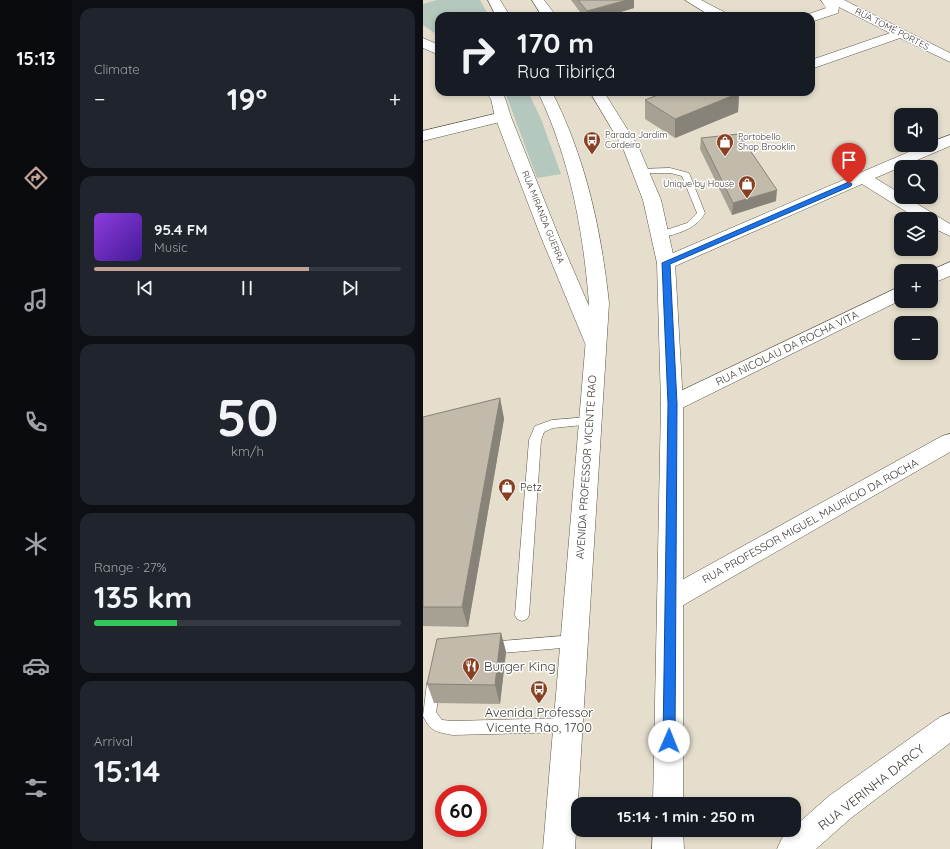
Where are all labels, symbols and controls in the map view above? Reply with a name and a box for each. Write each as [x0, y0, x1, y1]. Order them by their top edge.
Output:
street label: RUA TOMÉ PORTES [853, 5, 931, 52]
text: 170 m [517, 25, 594, 60]
icon: right [451, 28, 503, 80]
text: 15:13 [17, 47, 55, 70]
text: Rua Tibiriçá [517, 60, 615, 83]
text: Climate [94, 61, 140, 77]
text: 19° [227, 80, 267, 118]
text: − [94, 85, 105, 113]
text: + [389, 85, 401, 113]
map controls [894, 108, 938, 360]
button: sound [894, 108, 938, 152]
place label: Parada Jardim Cordeiro [605, 129, 667, 150]
bus stop icon: Parada Jardim Cordeiro [582, 130, 602, 155]
place label: Portobello Shop Brooklin [738, 131, 795, 152]
shop icon: Portobello Shop Brooklin [715, 132, 735, 157]
pin [832, 143, 866, 184]
icon: arrive [838, 149, 860, 171]
button: search [894, 160, 938, 204]
icon: directions [22, 164, 50, 192]
street label: RUA MIRANDA GUERRA [520, 169, 567, 265]
shop icon: Unique by House [737, 174, 757, 199]
place label: Unique by House [663, 178, 734, 189]
button: layers [894, 212, 938, 256]
text: 95.4 FM [154, 220, 208, 239]
text: Music [154, 239, 188, 255]
button: + [894, 264, 938, 308]
icon: previous [134, 277, 156, 299]
icon: pause [236, 277, 258, 299]
icon: next [339, 277, 361, 299]
icon: music [22, 286, 50, 314]
street label: RUA NICOLAU DA ROCHA VITA [713, 307, 861, 389]
button: − [894, 316, 938, 360]
street label: AVENIDA PROFESSOR VICENTE RAO [573, 374, 599, 560]
text: 50 [217, 384, 278, 449]
icon: phone [22, 408, 50, 436]
text: km/h [231, 443, 264, 459]
street label: RUA PROFESSOR MIGUEL MAURÍCIO DA ROCHA [700, 456, 920, 586]
shop icon: Petz [497, 477, 517, 502]
place label: Petz [520, 480, 542, 494]
icon: climate [22, 530, 50, 558]
text: Range · 27% [94, 559, 167, 575]
text: 135 km [94, 578, 192, 616]
icon: car [22, 652, 50, 680]
restaurant icon: Burger King [461, 656, 481, 681]
place label: Burger King [484, 658, 556, 674]
bus stop icon: Avenida Professor Vicente Ráo, 1700 [529, 679, 549, 704]
place label: Avenida Professor Vicente Ráo, 1700 [485, 704, 593, 735]
position arrow [648, 720, 690, 762]
text: Arrival [94, 733, 133, 749]
street label: RUA VERINHA DARCY [815, 740, 928, 833]
text: 15:14 [94, 752, 160, 790]
icon: filters [22, 774, 50, 802]
speed limit sign: 60 [435, 785, 487, 837]
text: 15:14 · 1 min · 250 m [617, 807, 755, 826]

